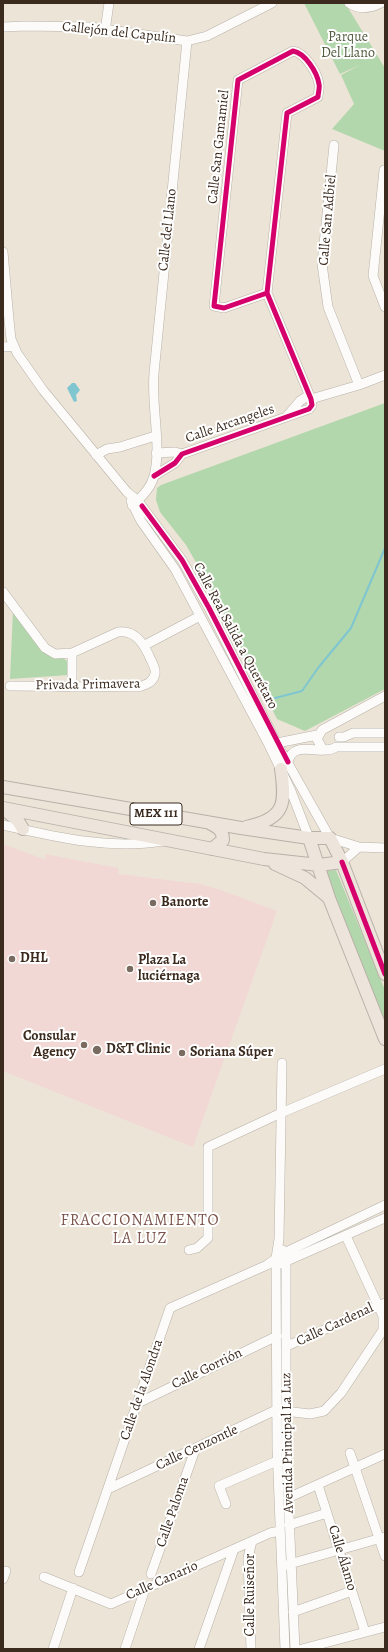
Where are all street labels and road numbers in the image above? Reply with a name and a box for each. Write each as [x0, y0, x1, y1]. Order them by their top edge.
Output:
street label: Callejón del Capulín [61, 19, 177, 47]
street label: Calle San Gamamiel [205, 89, 233, 205]
street label: Calle San Adbiel [316, 174, 340, 266]
street label: Calle del Llano [155, 188, 181, 272]
street label: Calle Arcangeles [183, 401, 277, 447]
street label: Calle Real Salida a Querétaro [189, 560, 281, 712]
street label: Privada Primavera [35, 676, 141, 694]
road number: MEX 111 [130, 803, 182, 825]
street label: Calle Cardenal [294, 1300, 376, 1350]
street label: Calle de la Alondra [117, 1337, 167, 1443]
street label: Calle Gorrión [169, 1345, 245, 1393]
street label: Avenida Principal La Luz [278, 1373, 298, 1513]
street label: Calle Cenzontle [153, 1422, 241, 1474]
street label: Calle Paloma [153, 1474, 193, 1550]
street label: Calle Álamo [324, 1523, 360, 1593]
street label: Calle Ruiseñor [243, 1554, 259, 1636]
street label: Calle Canario [123, 1558, 201, 1604]

